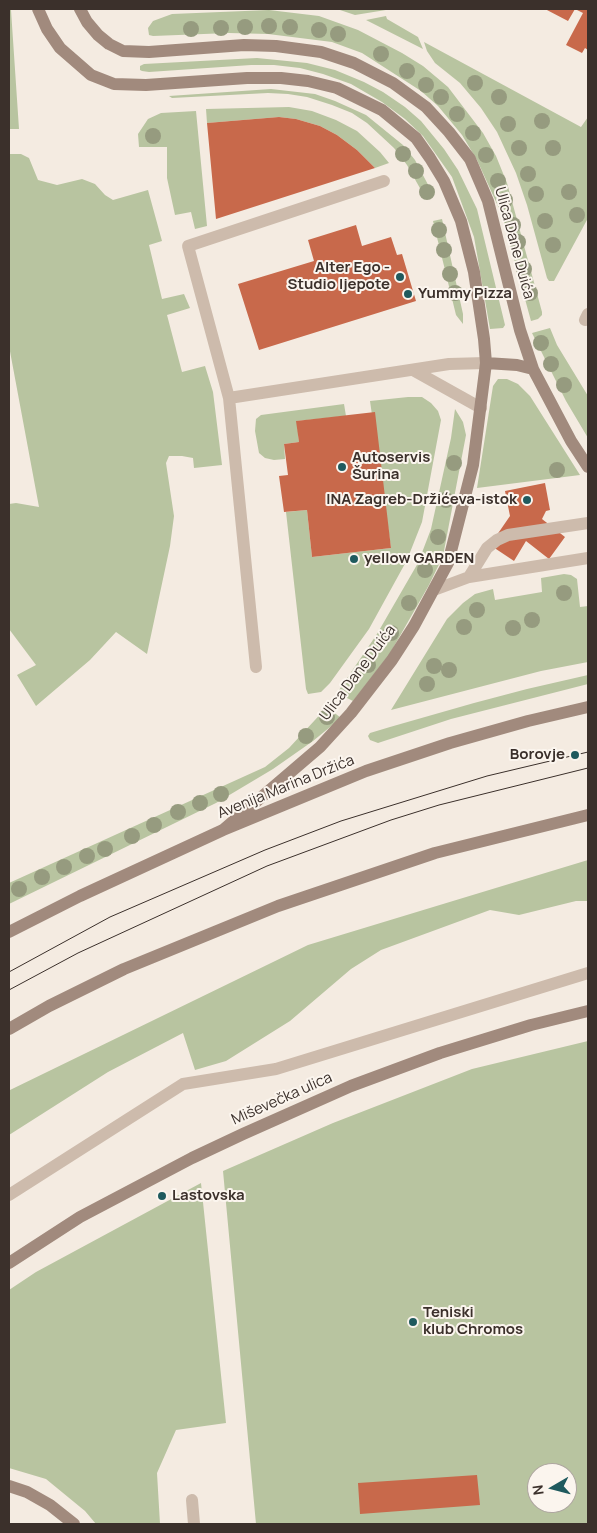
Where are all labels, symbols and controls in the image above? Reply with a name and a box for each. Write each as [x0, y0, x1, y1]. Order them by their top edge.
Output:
street label: Ulica Dane Duića [490, 185, 538, 301]
place label: Alter Ego - Studio ljepote [288, 259, 390, 294]
marker: Alter Ego - Studio ljepote [394, 271, 406, 283]
place label: Yummy Pizza [418, 285, 512, 303]
marker: Yummy Pizza [402, 288, 414, 300]
place label: Autoservis Šurina [352, 449, 430, 484]
marker: Autoservis Šurina [336, 461, 348, 473]
place label: INA Zagreb-Držićeva-istok [326, 491, 517, 509]
marker: INA Zagreb-Držićeva-istok [521, 494, 533, 506]
place label: yellow GARDEN [364, 550, 474, 568]
marker: yellow GARDEN [348, 553, 360, 565]
street label: Ulica Dane Duića [316, 622, 400, 724]
place label: Borovje [510, 746, 565, 764]
marker: Borovje [569, 749, 581, 761]
street label: Avenija Marina Držića [215, 751, 357, 823]
street label: Miševečka ulica [229, 1069, 335, 1129]
place label: Lastovska [172, 1187, 245, 1205]
marker: Lastovska [156, 1190, 168, 1202]
place label: Teniski klub Chromos [423, 1304, 523, 1339]
marker: Teniski klub Chromos [407, 1316, 419, 1328]
north arrow [527, 1463, 577, 1513]
text: N [528, 1484, 548, 1496]

